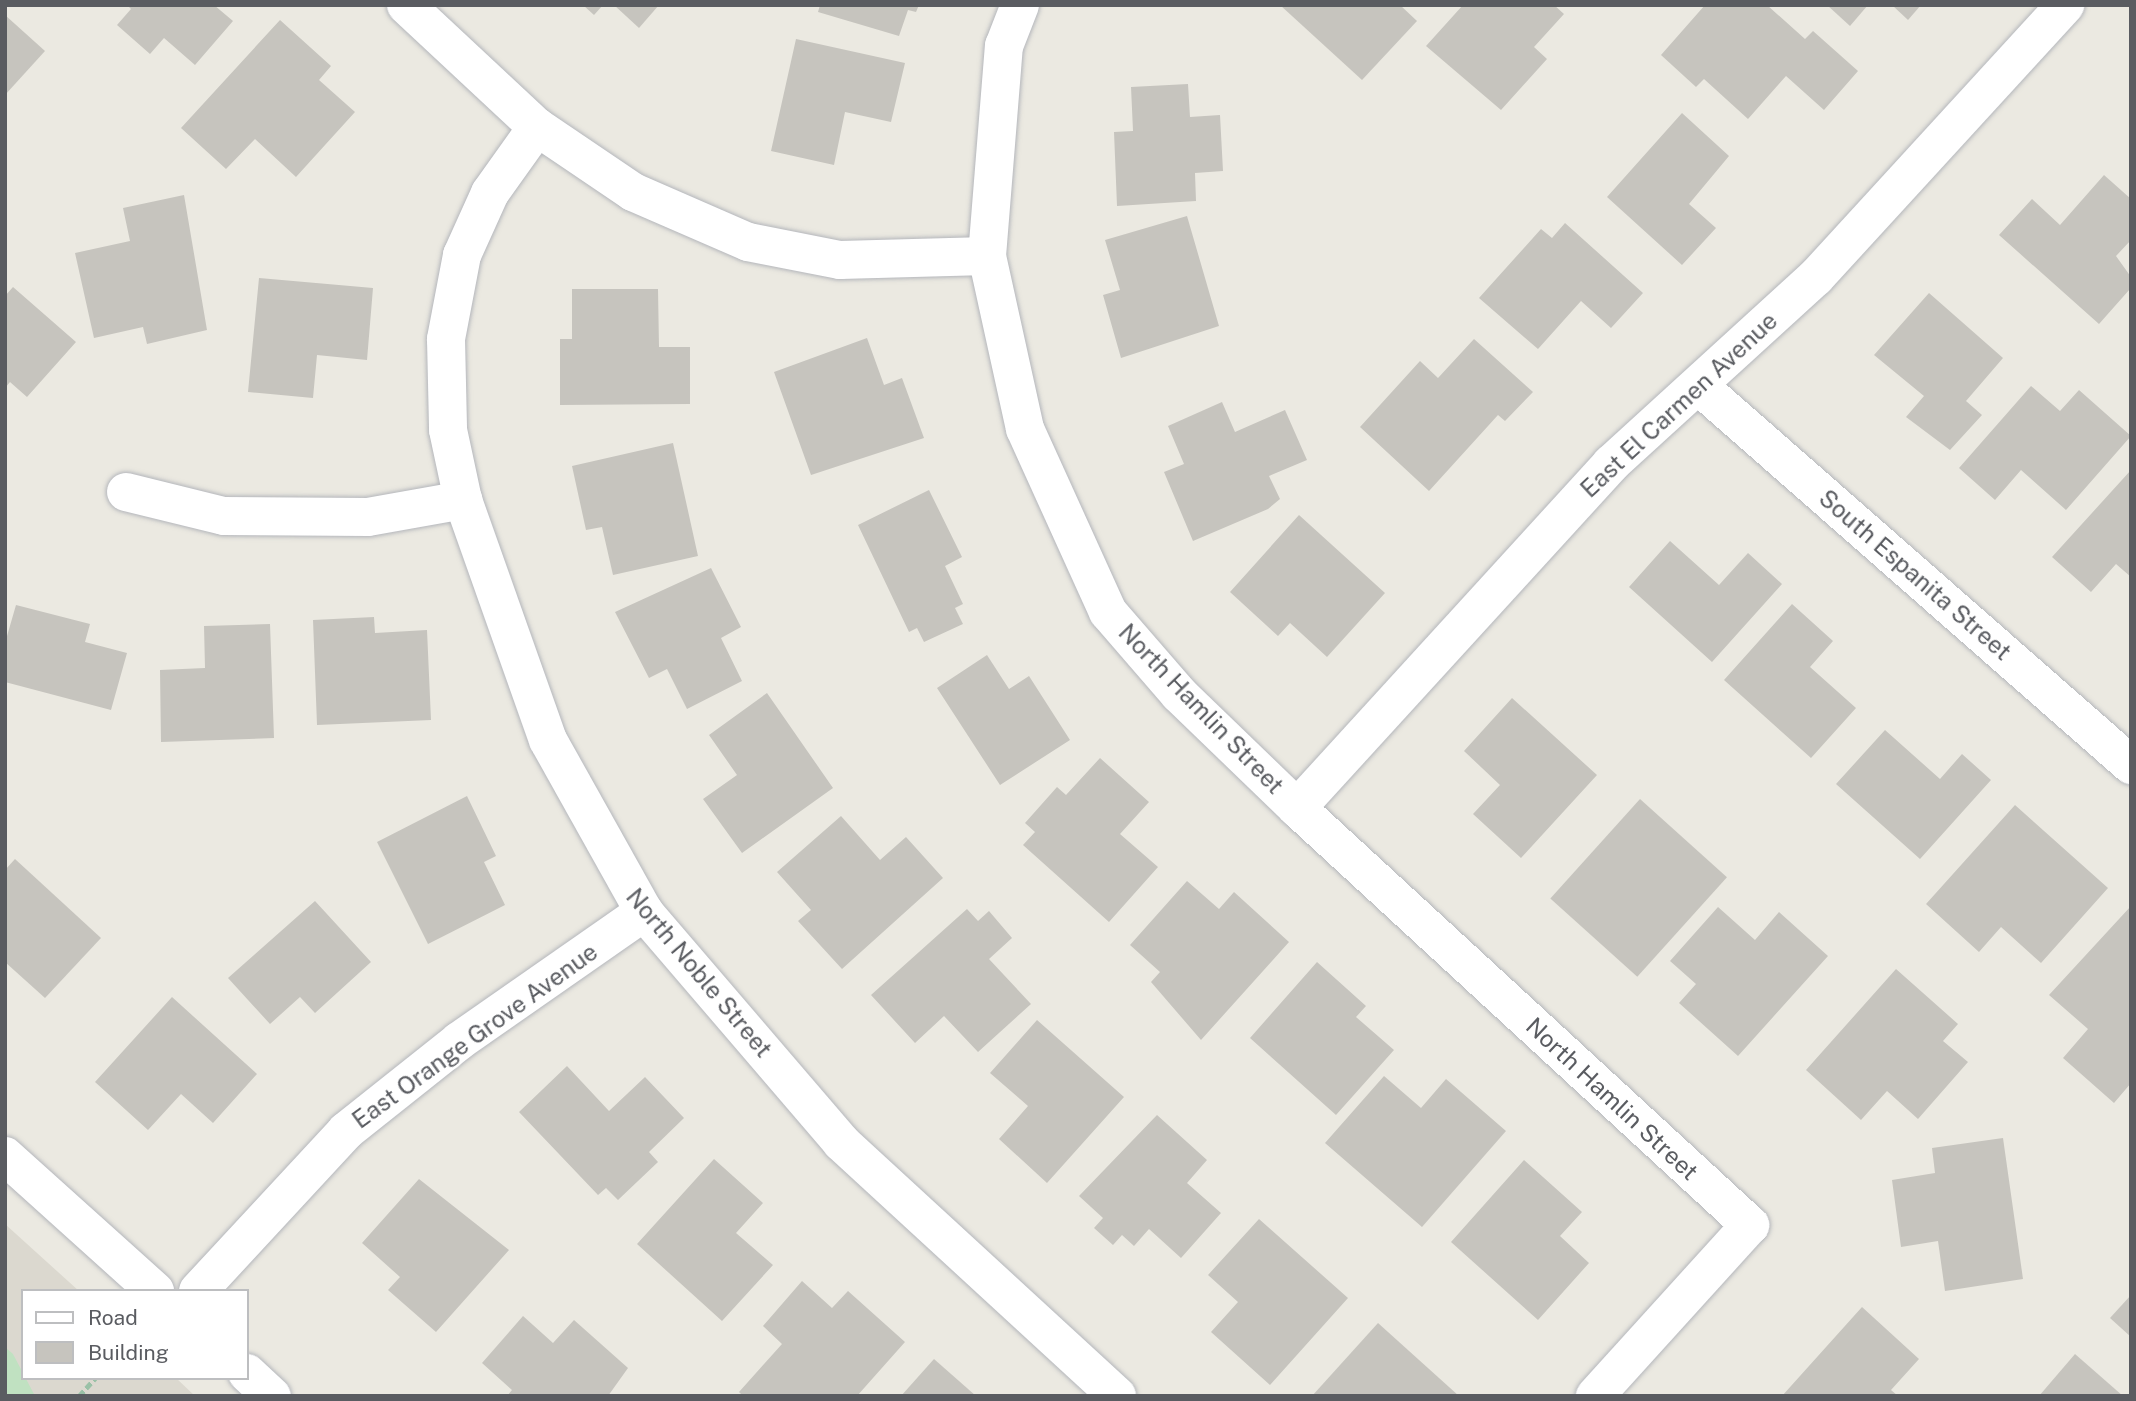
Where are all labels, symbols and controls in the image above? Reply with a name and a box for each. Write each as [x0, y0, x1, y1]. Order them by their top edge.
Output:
street label: East El Carmen Avenue [1575, 306, 1783, 504]
street label: South Espanita Street [1813, 484, 2017, 666]
street label: North Hamlin Street [1113, 618, 1289, 800]
street label: North Noble Street [620, 883, 778, 1063]
street label: East Orange Grove Avenue [347, 937, 603, 1135]
street label: North Hamlin Street [1520, 1012, 1704, 1186]
legend [21, 1289, 248, 1380]
text: Road [88, 1305, 138, 1330]
text: Building [88, 1340, 169, 1365]

